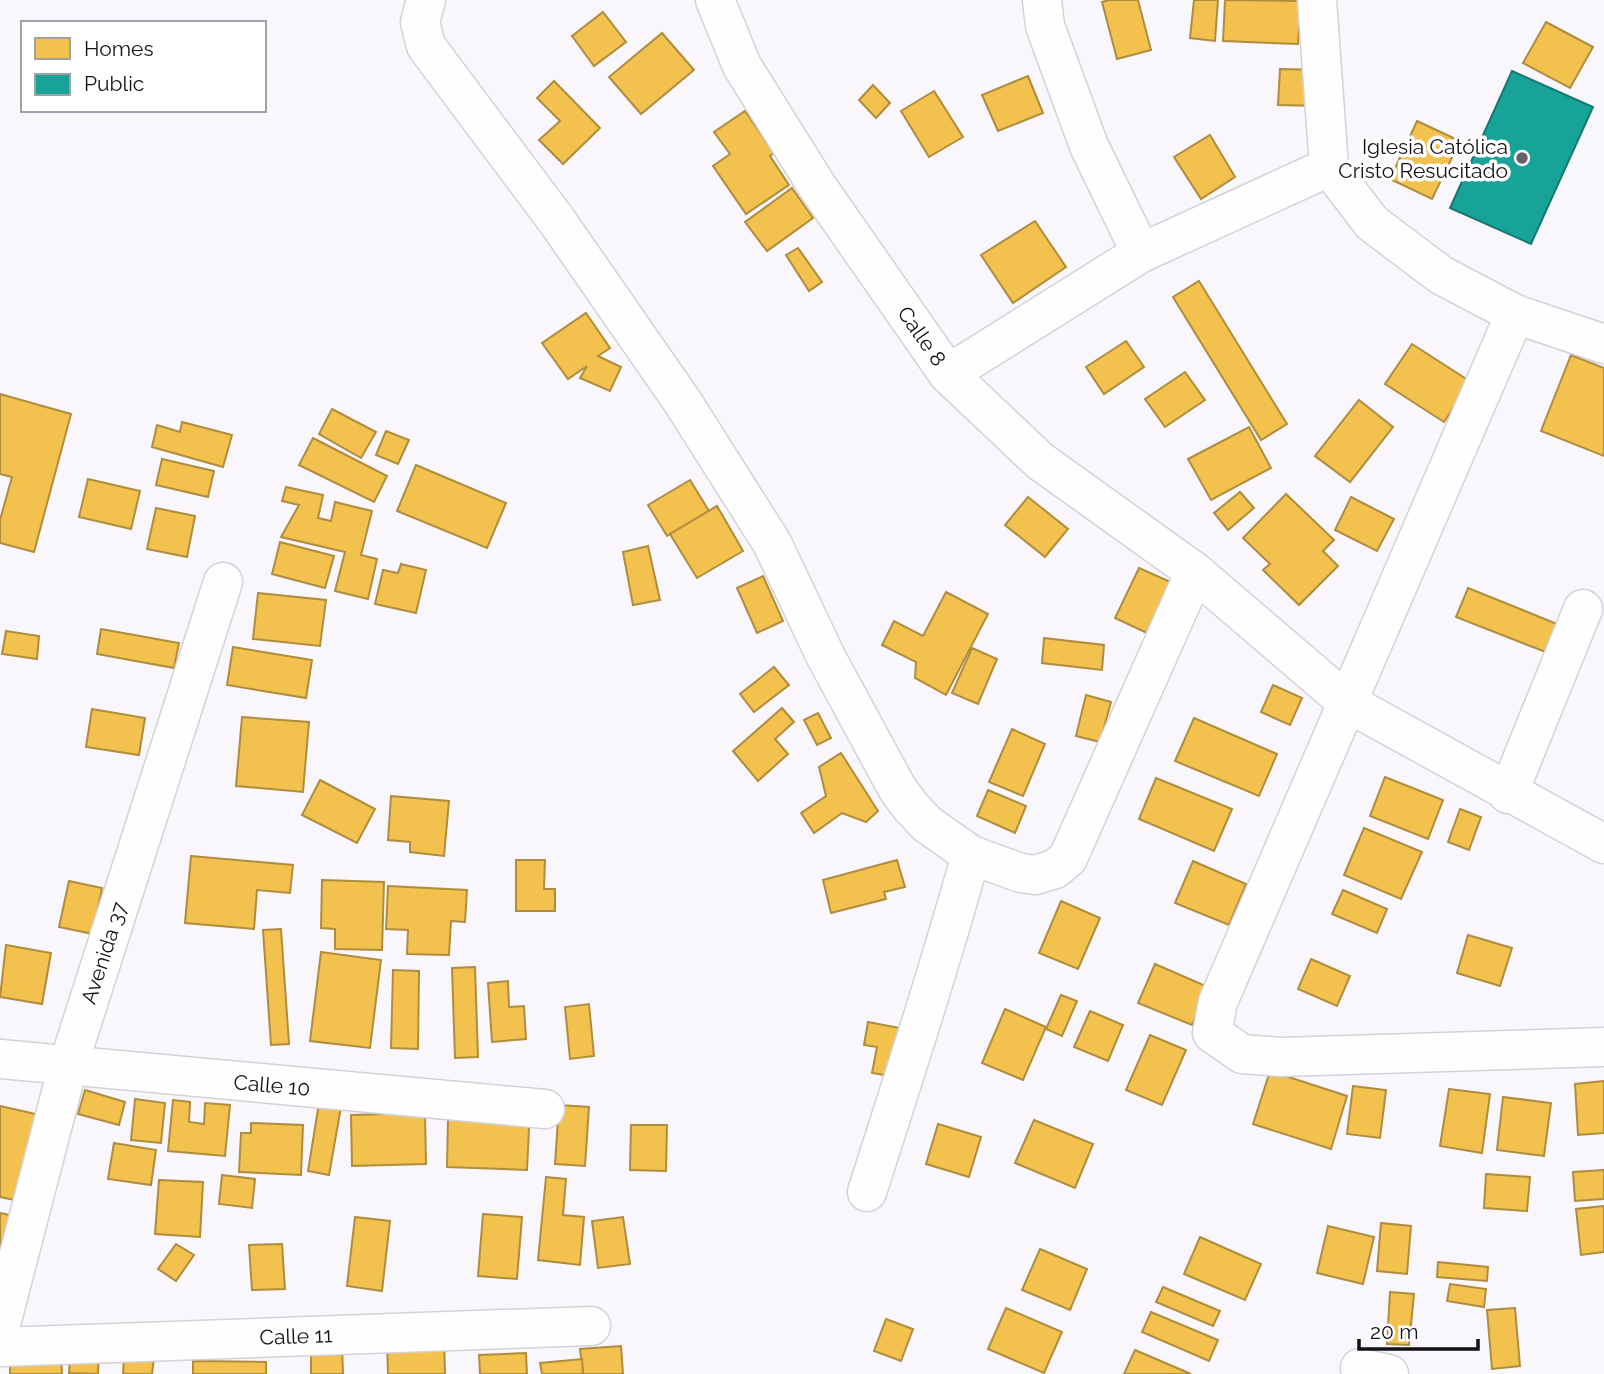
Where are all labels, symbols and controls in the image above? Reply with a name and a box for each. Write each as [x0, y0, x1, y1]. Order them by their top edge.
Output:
legend [21, 21, 266, 112]
text: Homes [84, 36, 154, 61]
text: Public [84, 71, 144, 96]
place label: Iglesia Católica Cristo Resucitado [1338, 134, 1508, 183]
marker: Iglesia Católica Cristo Resucitado [1514, 150, 1530, 166]
street label: Calle 8 [892, 301, 952, 371]
street label: Avenida 37 [76, 898, 132, 1007]
street label: Calle 10 [233, 1069, 311, 1101]
scale bar [1359, 1308, 1478, 1352]
text: 20 m [1370, 1319, 1418, 1344]
street label: Calle 11 [259, 1322, 333, 1350]

